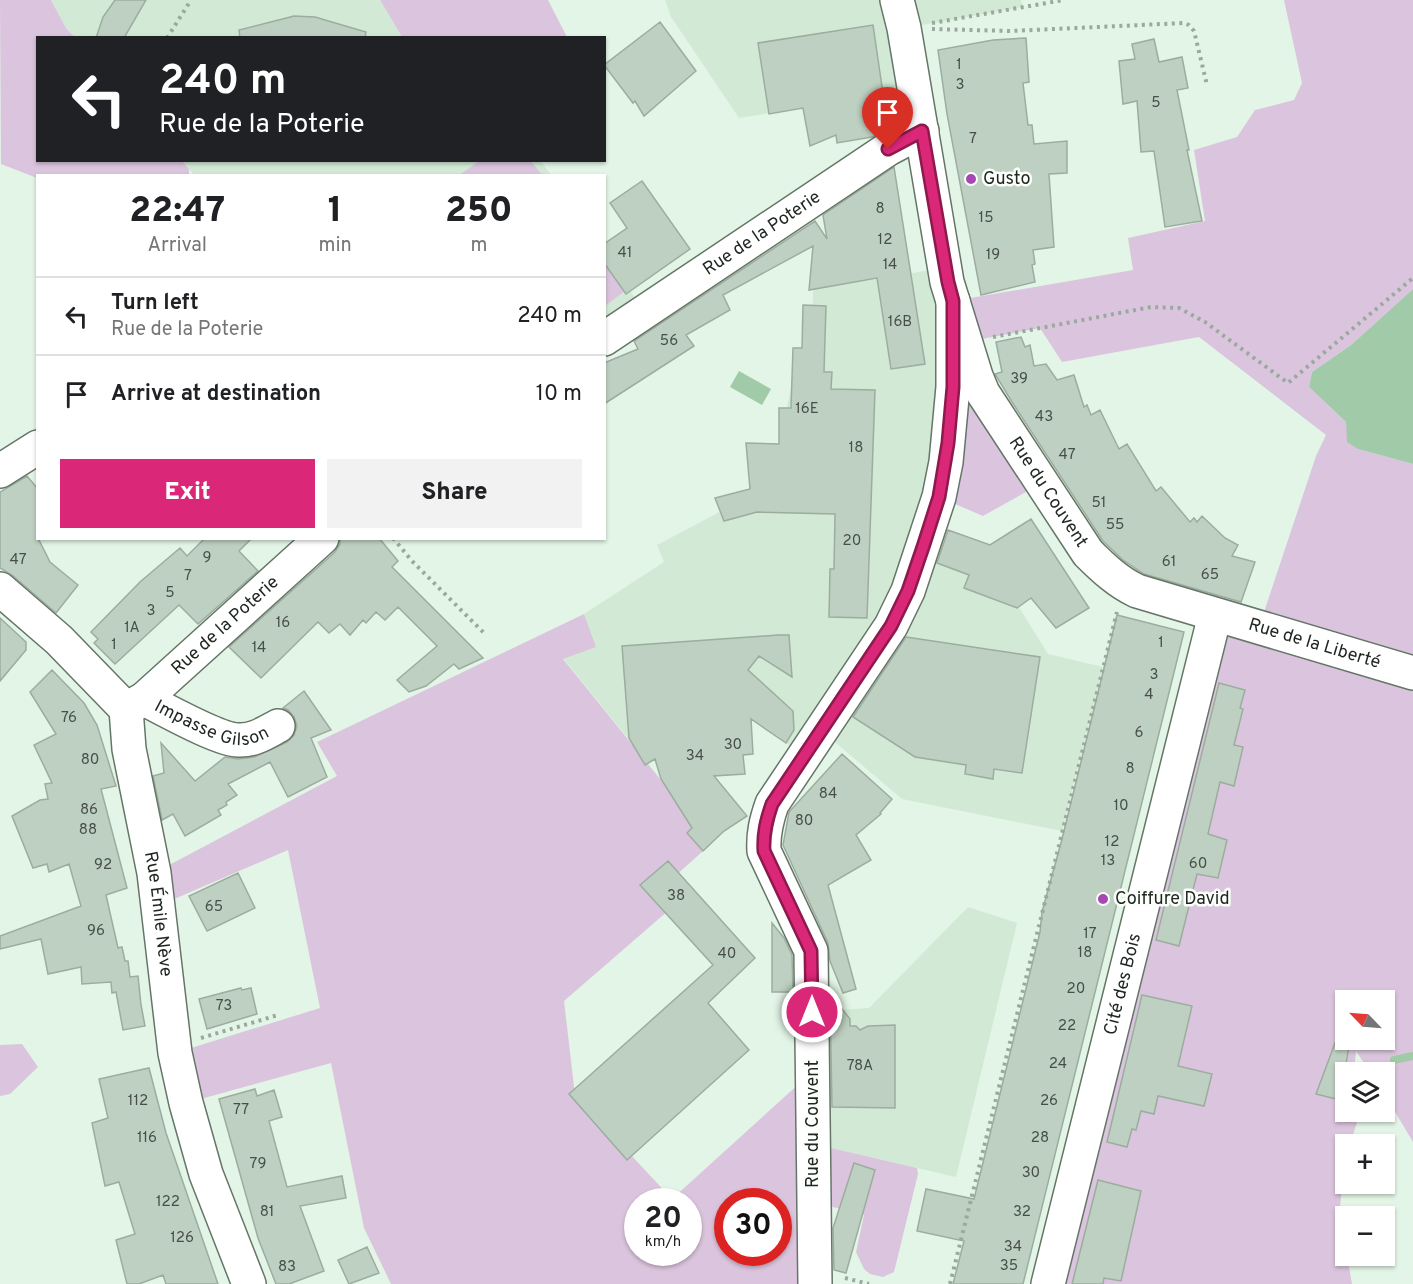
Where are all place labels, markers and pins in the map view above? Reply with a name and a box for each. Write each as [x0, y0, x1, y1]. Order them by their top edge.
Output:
pin [862, 87, 913, 149]
place label: Gusto [983, 168, 1030, 191]
marker: Gusto [964, 172, 978, 186]
place label: Coiffure David [1115, 888, 1230, 911]
marker: Coiffure David [1096, 892, 1110, 906]

